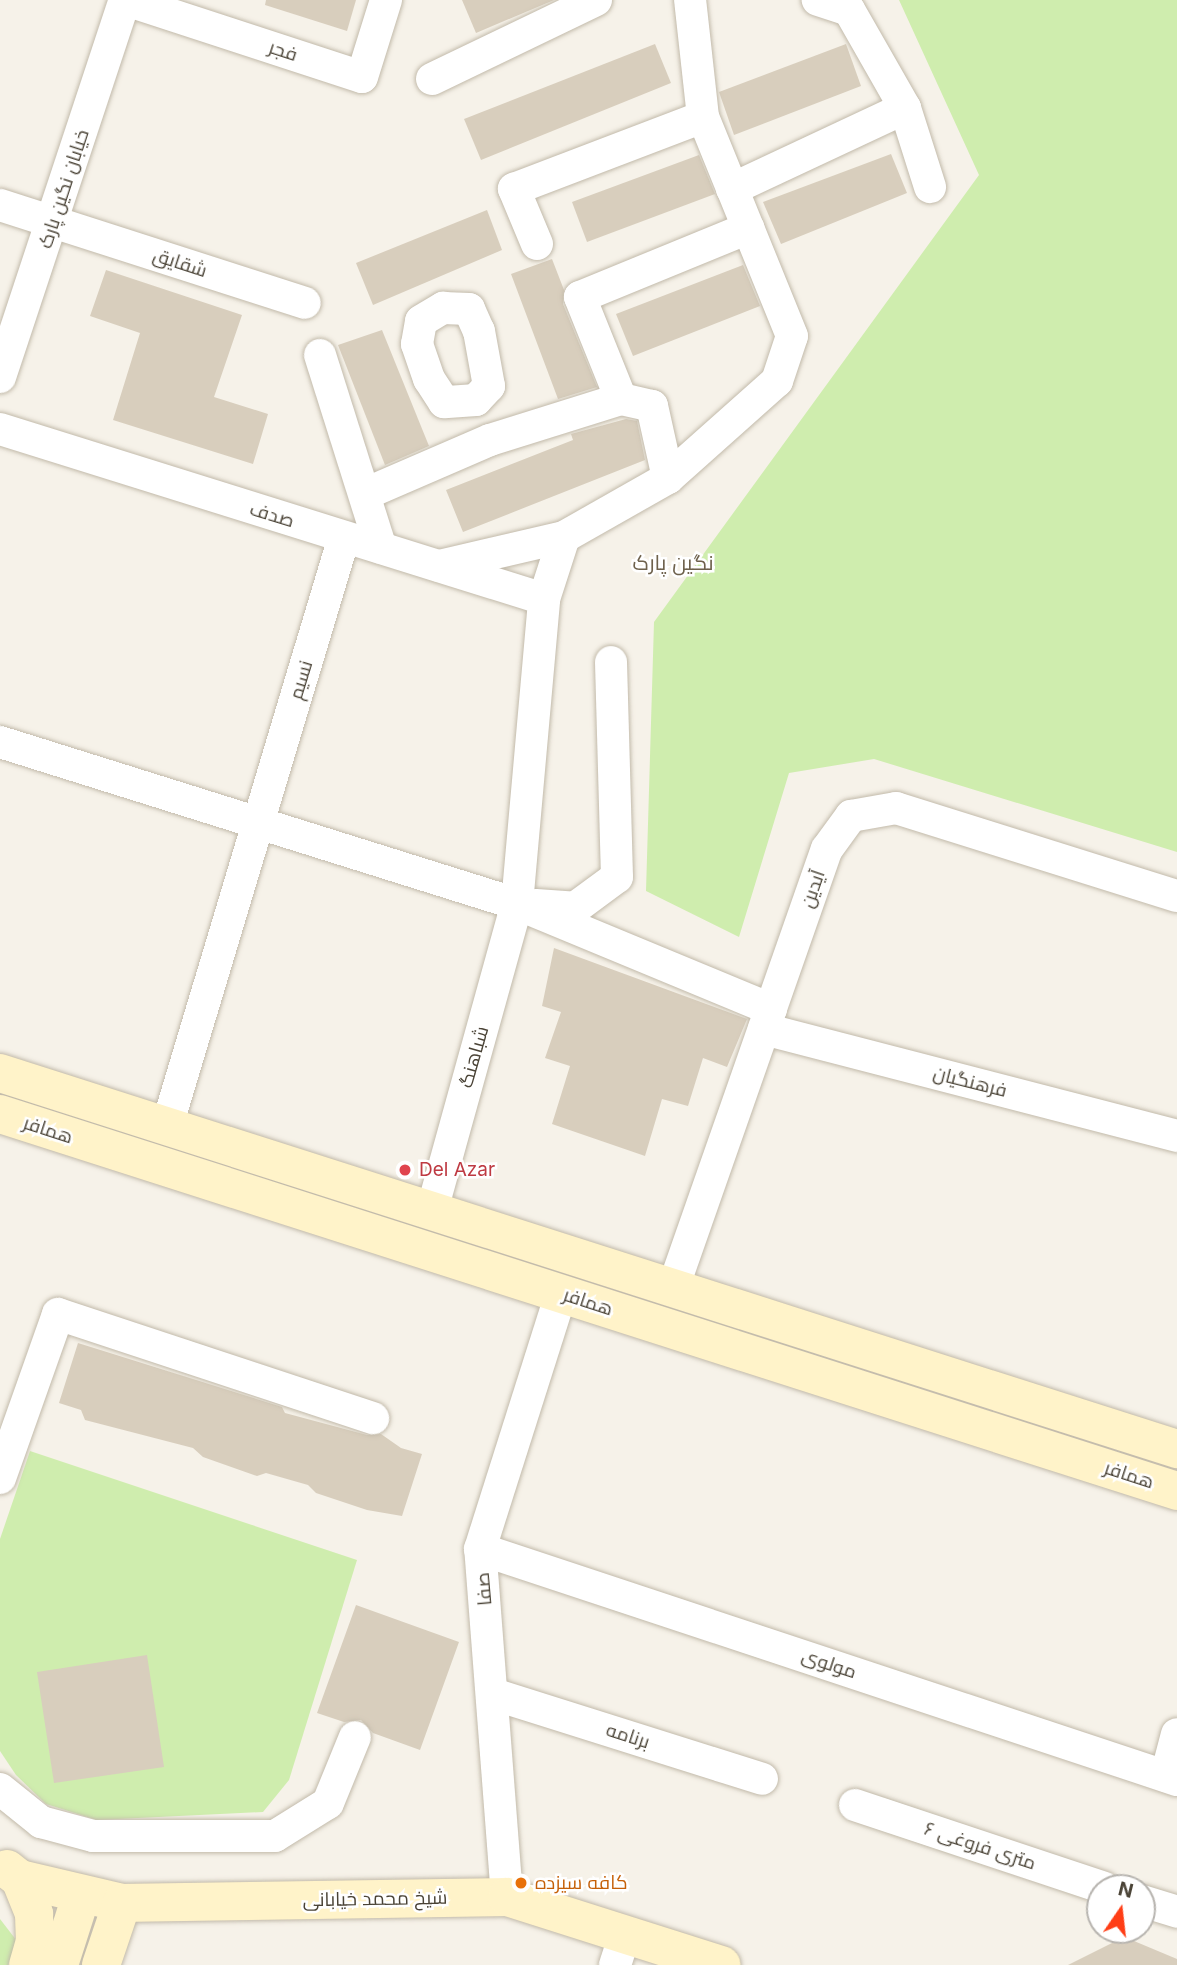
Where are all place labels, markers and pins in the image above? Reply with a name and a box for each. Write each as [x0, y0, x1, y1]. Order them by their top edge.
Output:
place label: Del Azar [419, 1159, 495, 1181]
marker: Del Azar [397, 1162, 413, 1178]
place label: کافه سیزده [535, 1872, 628, 1894]
marker: کافه سیزده [513, 1875, 529, 1891]

